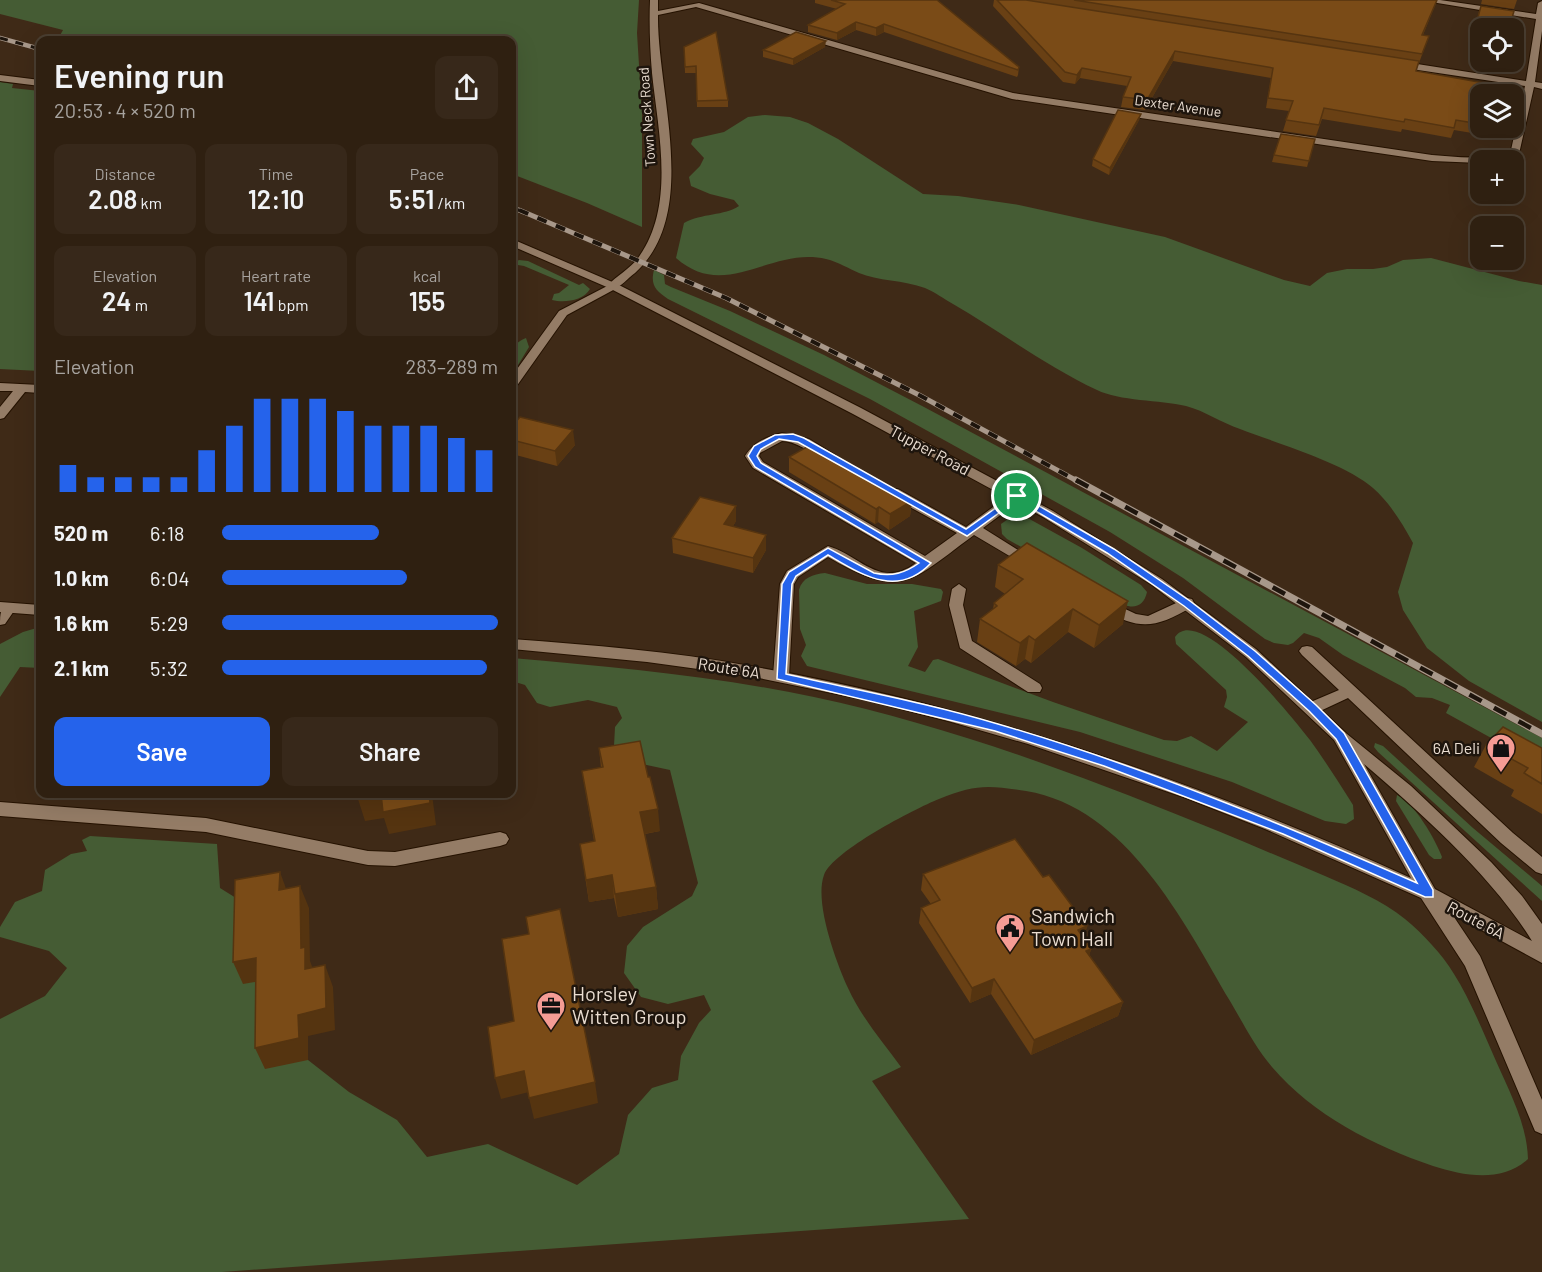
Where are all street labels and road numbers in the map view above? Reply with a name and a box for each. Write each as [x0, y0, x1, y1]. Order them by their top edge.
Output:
street label: Town Neck Road [635, 67, 658, 167]
street label: Dexter Avenue [1134, 91, 1222, 120]
street label: Tupper Road [887, 421, 973, 478]
street label: Route 6A [697, 653, 762, 682]
street label: Route 6A [1444, 897, 1508, 943]

